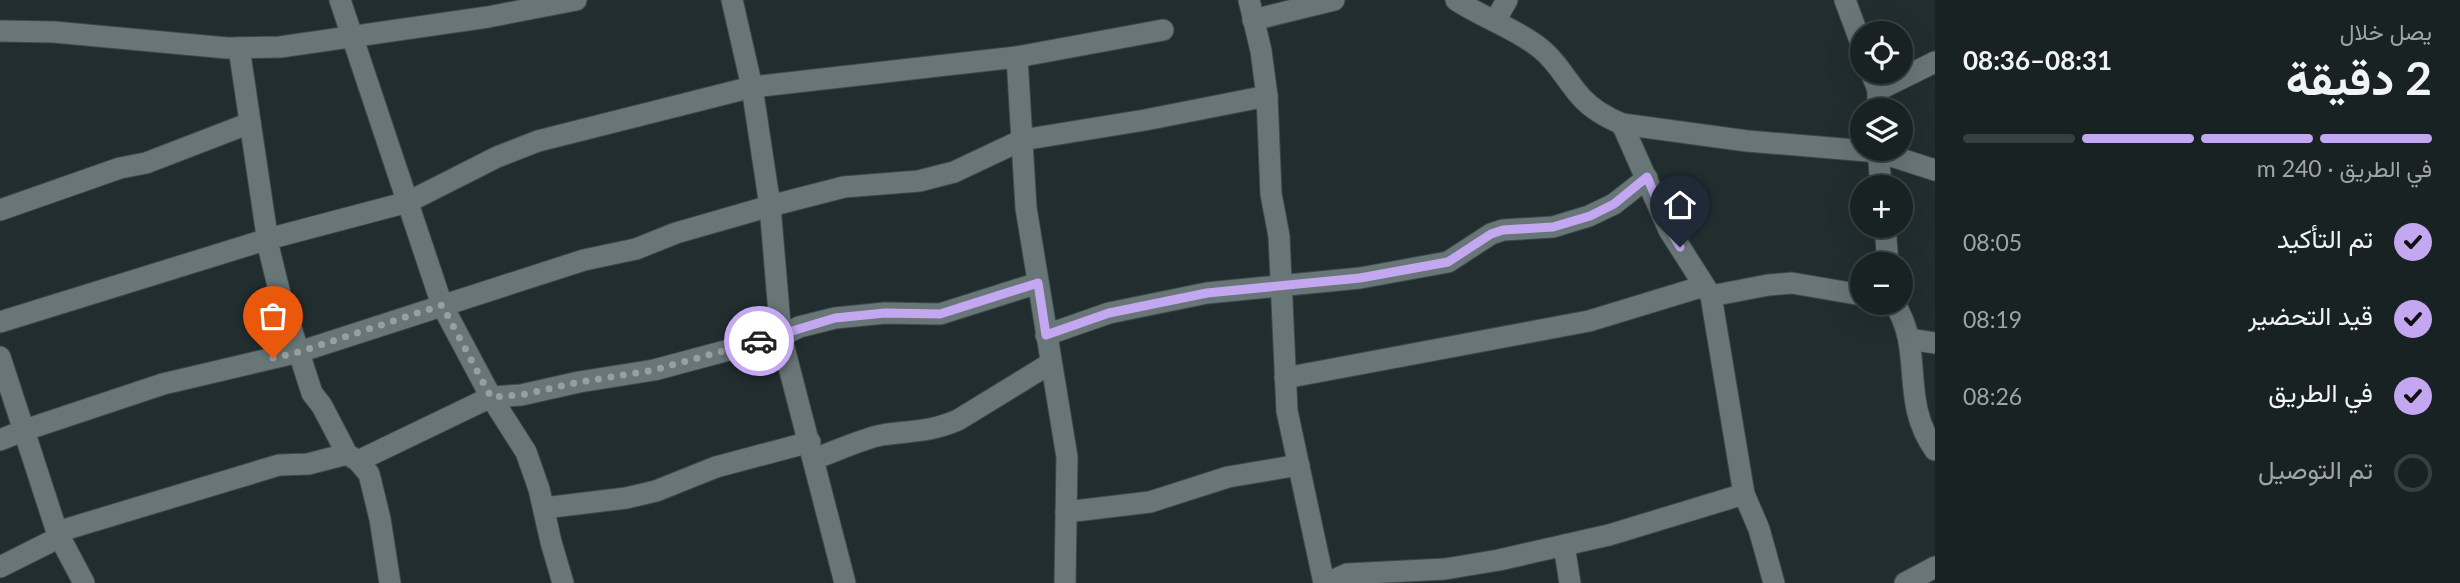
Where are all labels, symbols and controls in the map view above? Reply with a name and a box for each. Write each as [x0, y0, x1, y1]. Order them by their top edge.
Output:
text: يصل خلال [2340, 17, 2432, 45]
map controls [1850, 21, 1913, 315]
button: locate [1850, 21, 1913, 84]
text: 08:31–08:36 [1963, 44, 2112, 76]
text: 2 دقيقة [2286, 50, 2432, 105]
button: layers [1850, 98, 1913, 161]
text: في الطريق · 240 m [2257, 154, 2432, 182]
pin [1650, 175, 1710, 247]
button: + [1850, 175, 1913, 238]
icon: home [1661, 186, 1699, 224]
text: تم التأكيد [2277, 222, 2373, 254]
icon: check [2394, 223, 2432, 261]
text: 08:05 [1963, 228, 2022, 256]
button: − [1850, 252, 1913, 315]
pin [243, 286, 303, 358]
icon: bag [254, 297, 292, 335]
text: قيد التحضير [2248, 299, 2373, 331]
icon: check [2394, 300, 2432, 338]
text: 08:19 [1963, 305, 2022, 333]
courier [724, 306, 794, 376]
icon: car [740, 322, 778, 360]
text: في الطريق [2268, 376, 2373, 408]
icon: check [2394, 377, 2432, 415]
text: 08:26 [1963, 382, 2022, 410]
text: تم التوصيل [2258, 453, 2373, 485]

